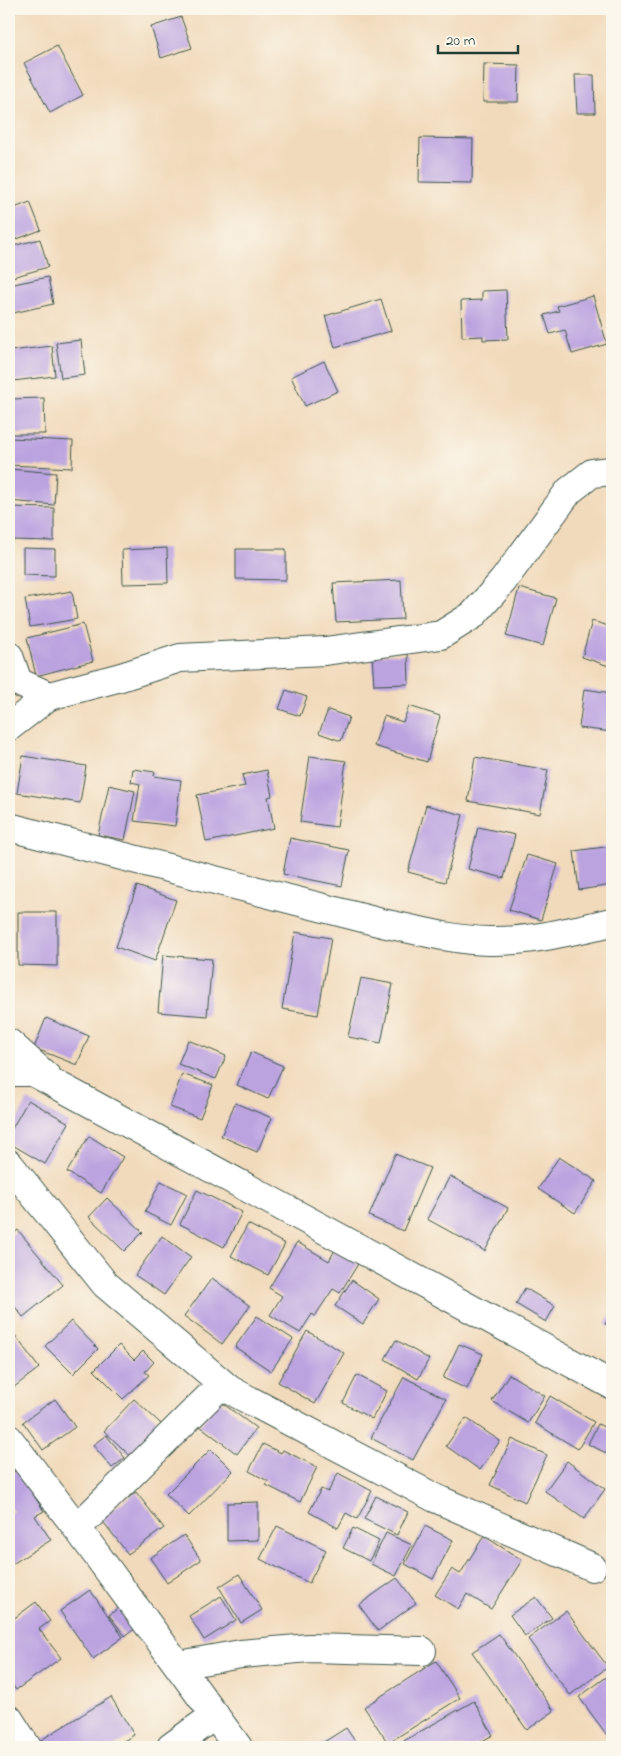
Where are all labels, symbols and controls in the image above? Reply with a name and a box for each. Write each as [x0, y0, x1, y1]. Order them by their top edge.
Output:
scale bar [438, 22, 518, 54]
text: 20 m [446, 30, 476, 52]

